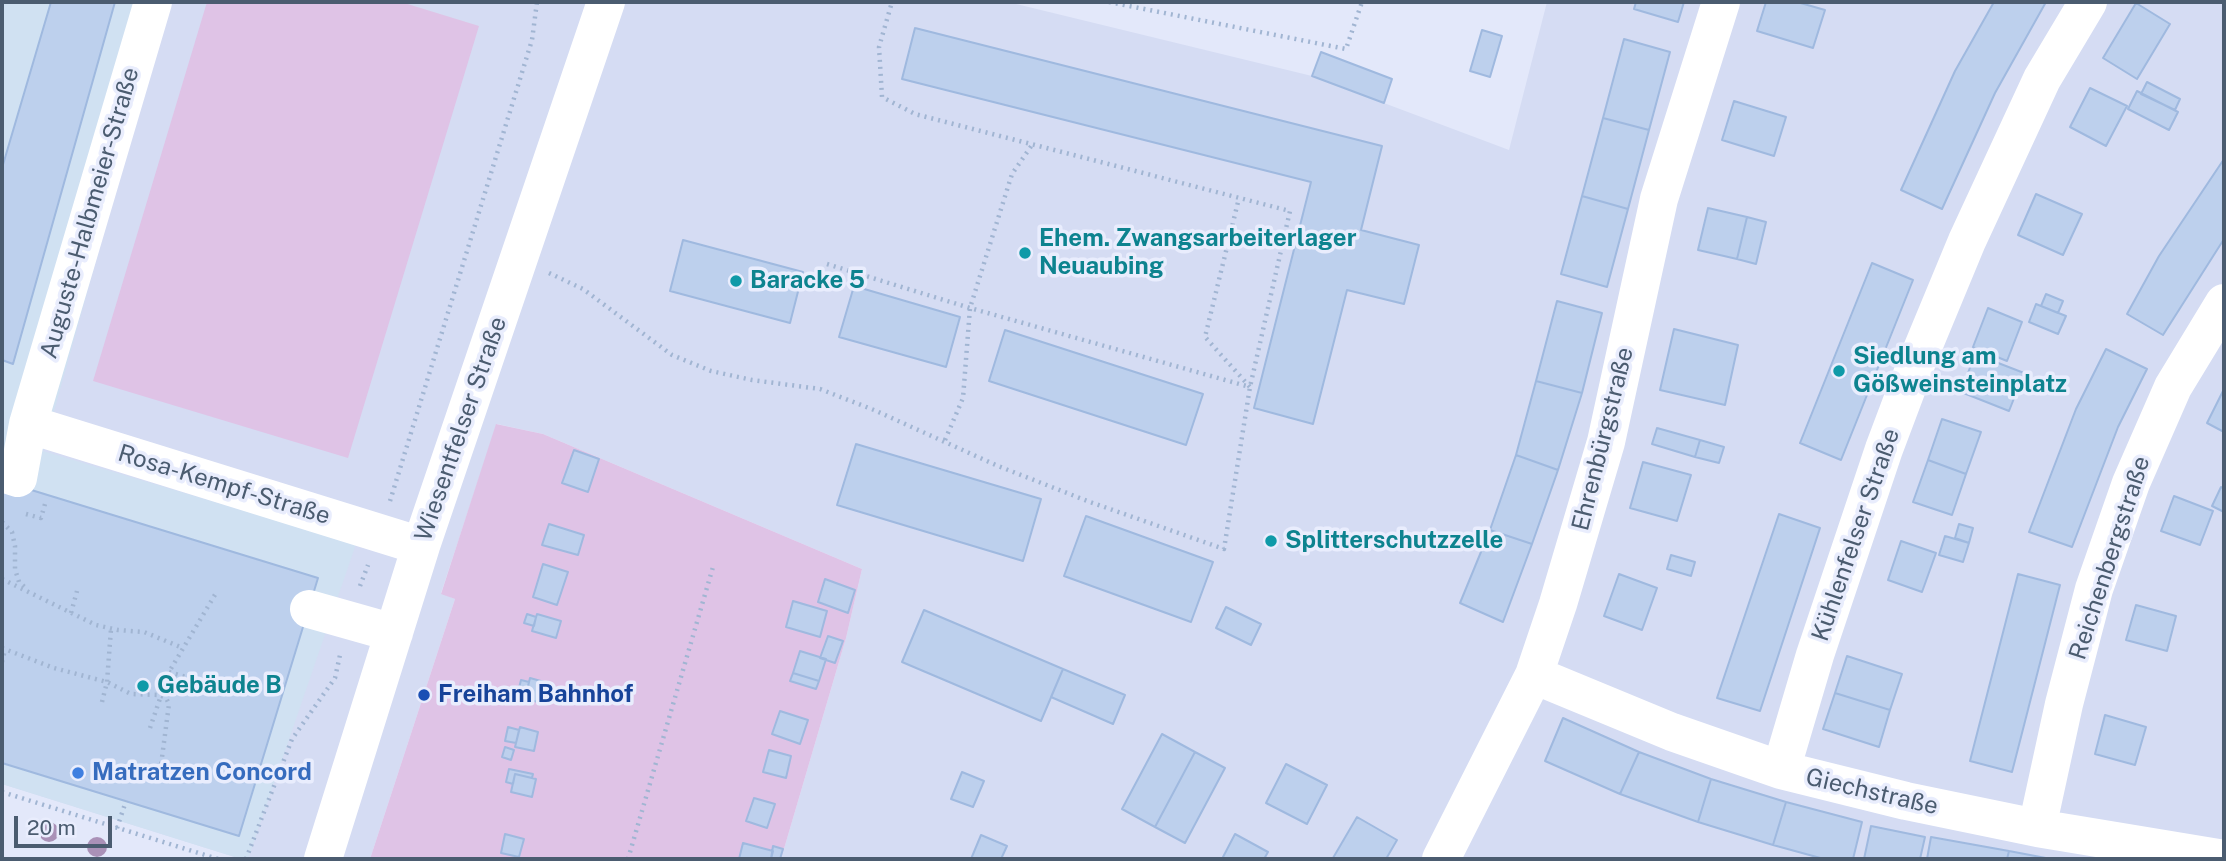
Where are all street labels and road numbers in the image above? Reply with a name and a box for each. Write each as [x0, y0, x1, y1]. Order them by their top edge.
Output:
street label: Auguste-Halbmeier-Straße [35, 64, 145, 362]
street label: Wiesentfelser Straße [409, 313, 513, 545]
street label: Ehrenbürgstraße [1566, 344, 1640, 534]
street label: Kühlenfelser Straße [1806, 425, 1906, 645]
street label: Rosa-Kempf-Straße [114, 439, 334, 531]
street label: Reichenbergstraße [2064, 453, 2156, 663]
street label: Giechstraße [1803, 763, 1941, 821]

